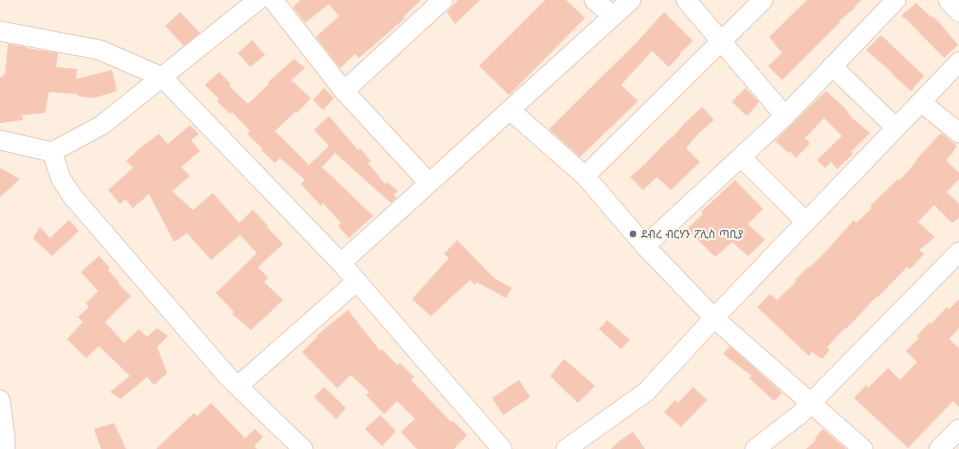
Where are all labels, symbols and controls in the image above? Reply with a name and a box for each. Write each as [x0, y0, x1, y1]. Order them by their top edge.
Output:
place label: ደብረ ብርሃን ፖሊስ ጣቢያ [641, 228, 743, 241]
marker: ደብረ ብርሃን ፖሊስ ጣቢያ [628, 229, 638, 239]

